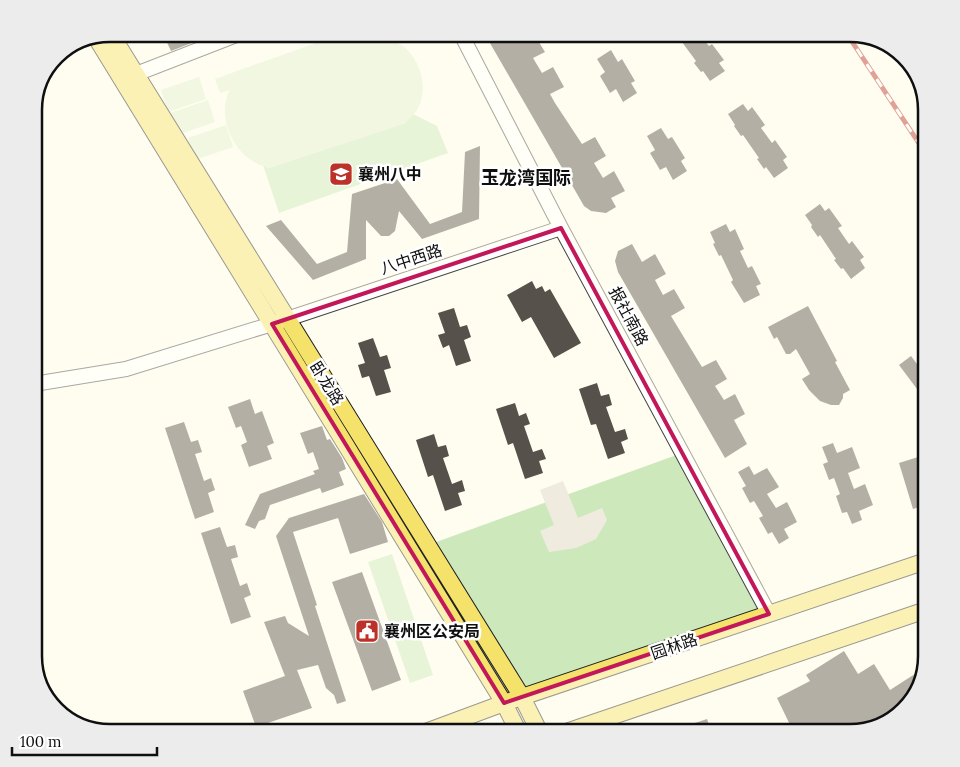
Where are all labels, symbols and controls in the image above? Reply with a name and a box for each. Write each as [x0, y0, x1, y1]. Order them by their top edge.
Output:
school or university icon: 襄州八中 [328, 161, 354, 187]
place label: 襄州八中 [358, 164, 422, 184]
district label: 玉龙湾国际 [481, 166, 571, 189]
street label: 八中西路 [377, 240, 445, 278]
street label: 报社南路 [605, 283, 653, 349]
street label: 卧龙路 [306, 357, 348, 409]
public building icon: 襄州区公安局 [354, 618, 380, 644]
place label: 襄州区公安局 [384, 621, 480, 641]
street label: 园林路 [648, 629, 700, 663]
scale bar [12, 724, 158, 756]
text: 100 m [20, 732, 61, 751]

